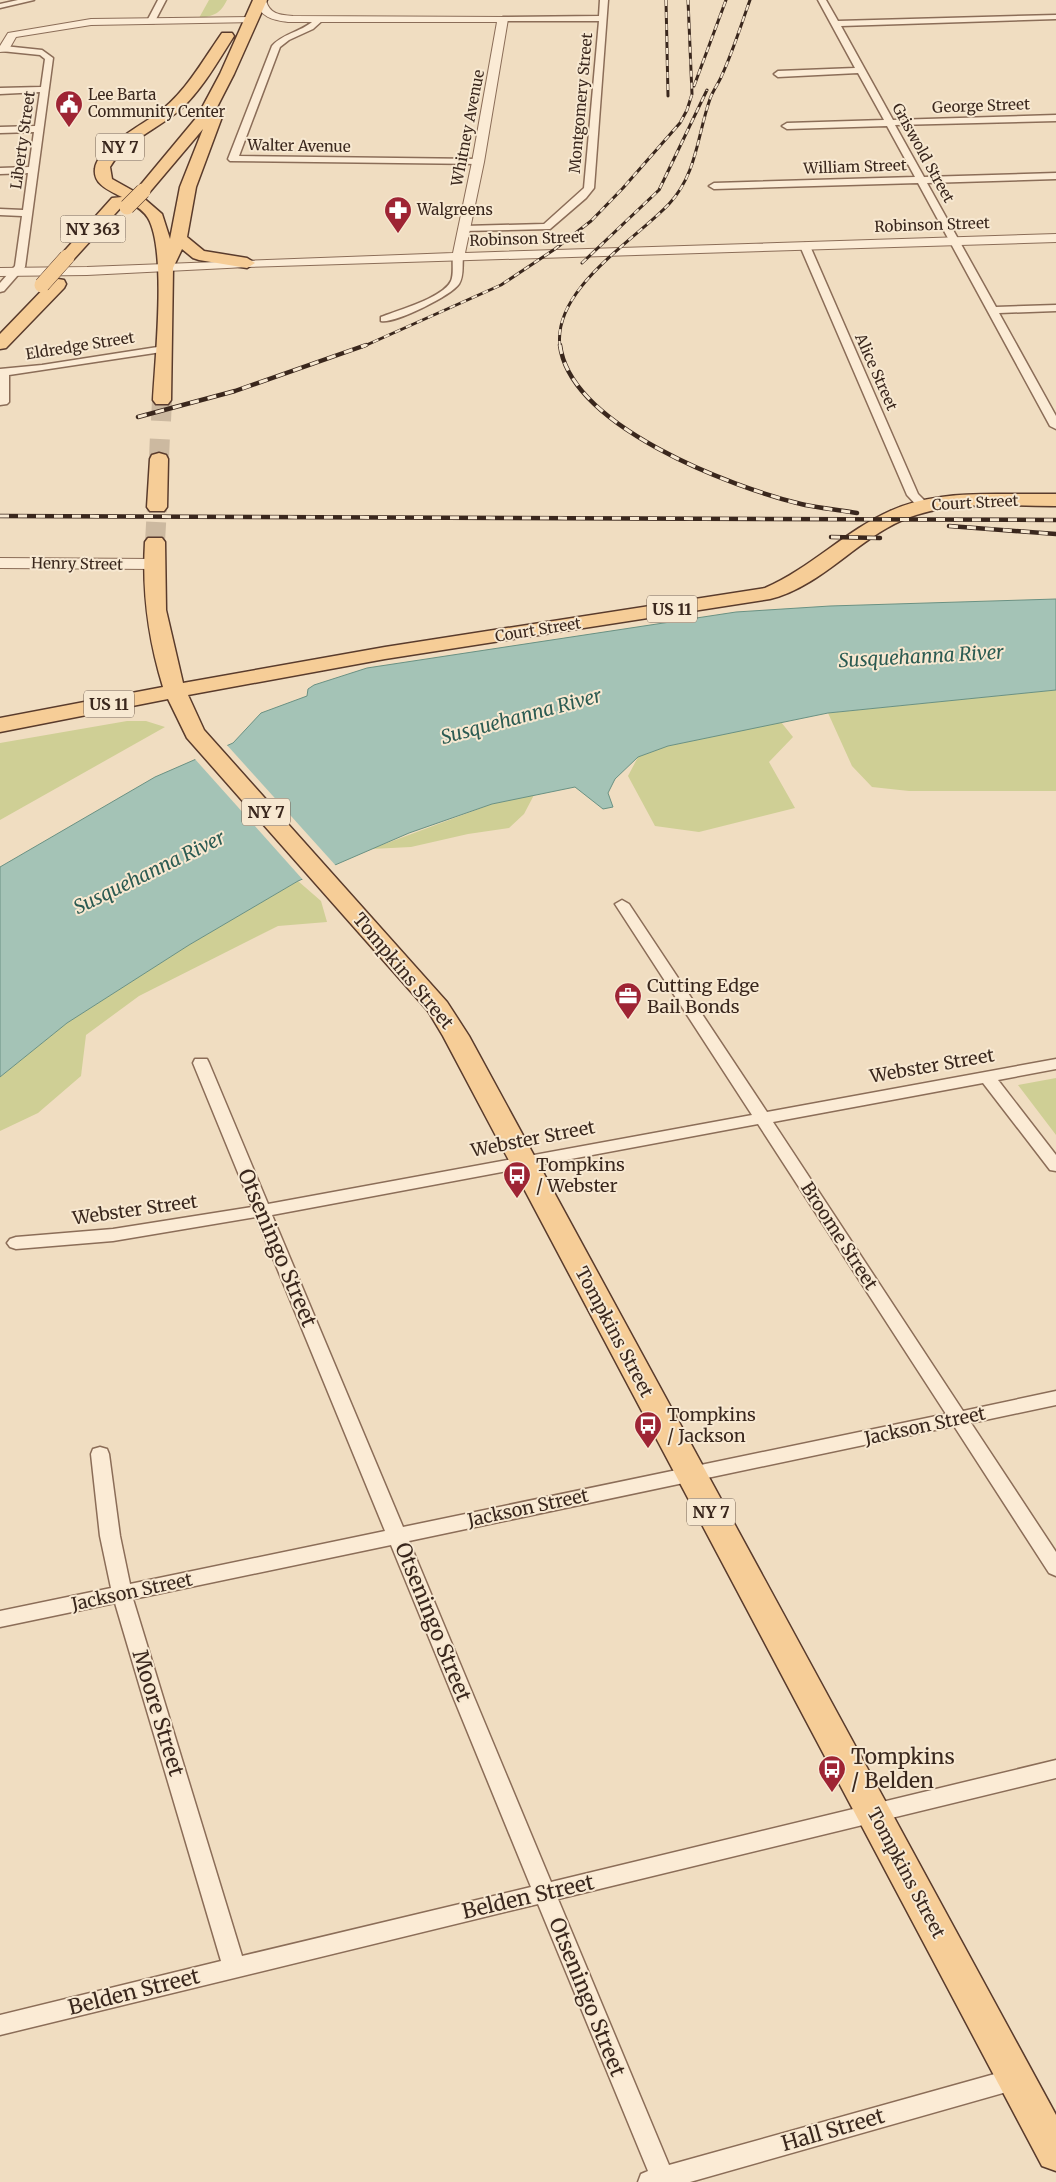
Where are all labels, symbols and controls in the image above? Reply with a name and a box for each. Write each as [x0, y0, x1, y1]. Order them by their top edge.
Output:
street label: Montgomery Street [565, 32, 596, 174]
street label: Whitney Avenue [447, 68, 488, 189]
place label: Lee Barta Community Center [88, 85, 225, 121]
street label: Liberty Street [6, 89, 39, 190]
public building icon: Lee Barta Community Center [54, 89, 84, 128]
street label: George Street [932, 94, 1030, 117]
street label: Griswold Street [888, 100, 959, 206]
road number: NY 7 [96, 134, 144, 160]
street label: Walter Avenue [246, 135, 351, 156]
street label: William Street [802, 155, 907, 178]
pharmacy icon: Walgreens [383, 195, 413, 234]
place label: Walgreens [416, 200, 493, 219]
street label: Robinson Street [874, 213, 990, 236]
road number: NY 363 [61, 215, 126, 242]
street label: Robinson Street [469, 227, 585, 250]
street label: Eldredge Street [24, 327, 136, 363]
street label: Alice Street [851, 330, 902, 413]
street label: Court Street [931, 491, 1019, 514]
street label: Henry Street [31, 553, 123, 574]
road number: US 11 [647, 596, 697, 622]
street label: Court Street [494, 613, 582, 646]
water label: Susquehanna River [838, 640, 1005, 672]
water label: Susquehanna River [438, 683, 604, 749]
road number: US 11 [84, 691, 134, 718]
road number: NY 7 [242, 799, 290, 826]
water label: Susquehanna River [69, 825, 229, 919]
street label: Tompkins Street [348, 908, 459, 1033]
place label: Cutting Edge Bail Bonds [647, 974, 759, 1018]
office icon: Cutting Edge Bail Bonds [613, 981, 643, 1020]
street label: Webster Street [867, 1043, 996, 1088]
street label: Webster Street [468, 1115, 597, 1162]
place label: Tompkins / Webster [536, 1153, 625, 1197]
bus stop icon: Tompkins / Webster [502, 1160, 532, 1199]
street label: Otseningo Street [232, 1165, 323, 1331]
street label: Broome Street [796, 1177, 883, 1294]
street label: Webster Street [70, 1189, 199, 1230]
street label: Tompkins Street [570, 1262, 659, 1401]
street label: Jackson Street [861, 1401, 988, 1450]
place label: Tompkins / Jackson [667, 1403, 756, 1447]
bus stop icon: Tompkins / Jackson [633, 1410, 663, 1449]
street label: Jackson Street [464, 1483, 591, 1532]
road number: NY 7 [687, 1498, 735, 1525]
street label: Otseningo Street [389, 1538, 478, 1705]
street label: Jackson Street [68, 1567, 195, 1616]
street label: Moore Street [126, 1646, 190, 1779]
place label: Tompkins / Belden [851, 1743, 955, 1794]
bus stop icon: Tompkins / Belden [817, 1754, 847, 1793]
street label: Tompkins Street [862, 1803, 951, 1942]
street label: Belden Street [459, 1868, 597, 1925]
street label: Otseningo Street [543, 1913, 632, 2080]
street label: Belden Street [65, 1962, 203, 2021]
street label: Hall Street [778, 2102, 888, 2157]

